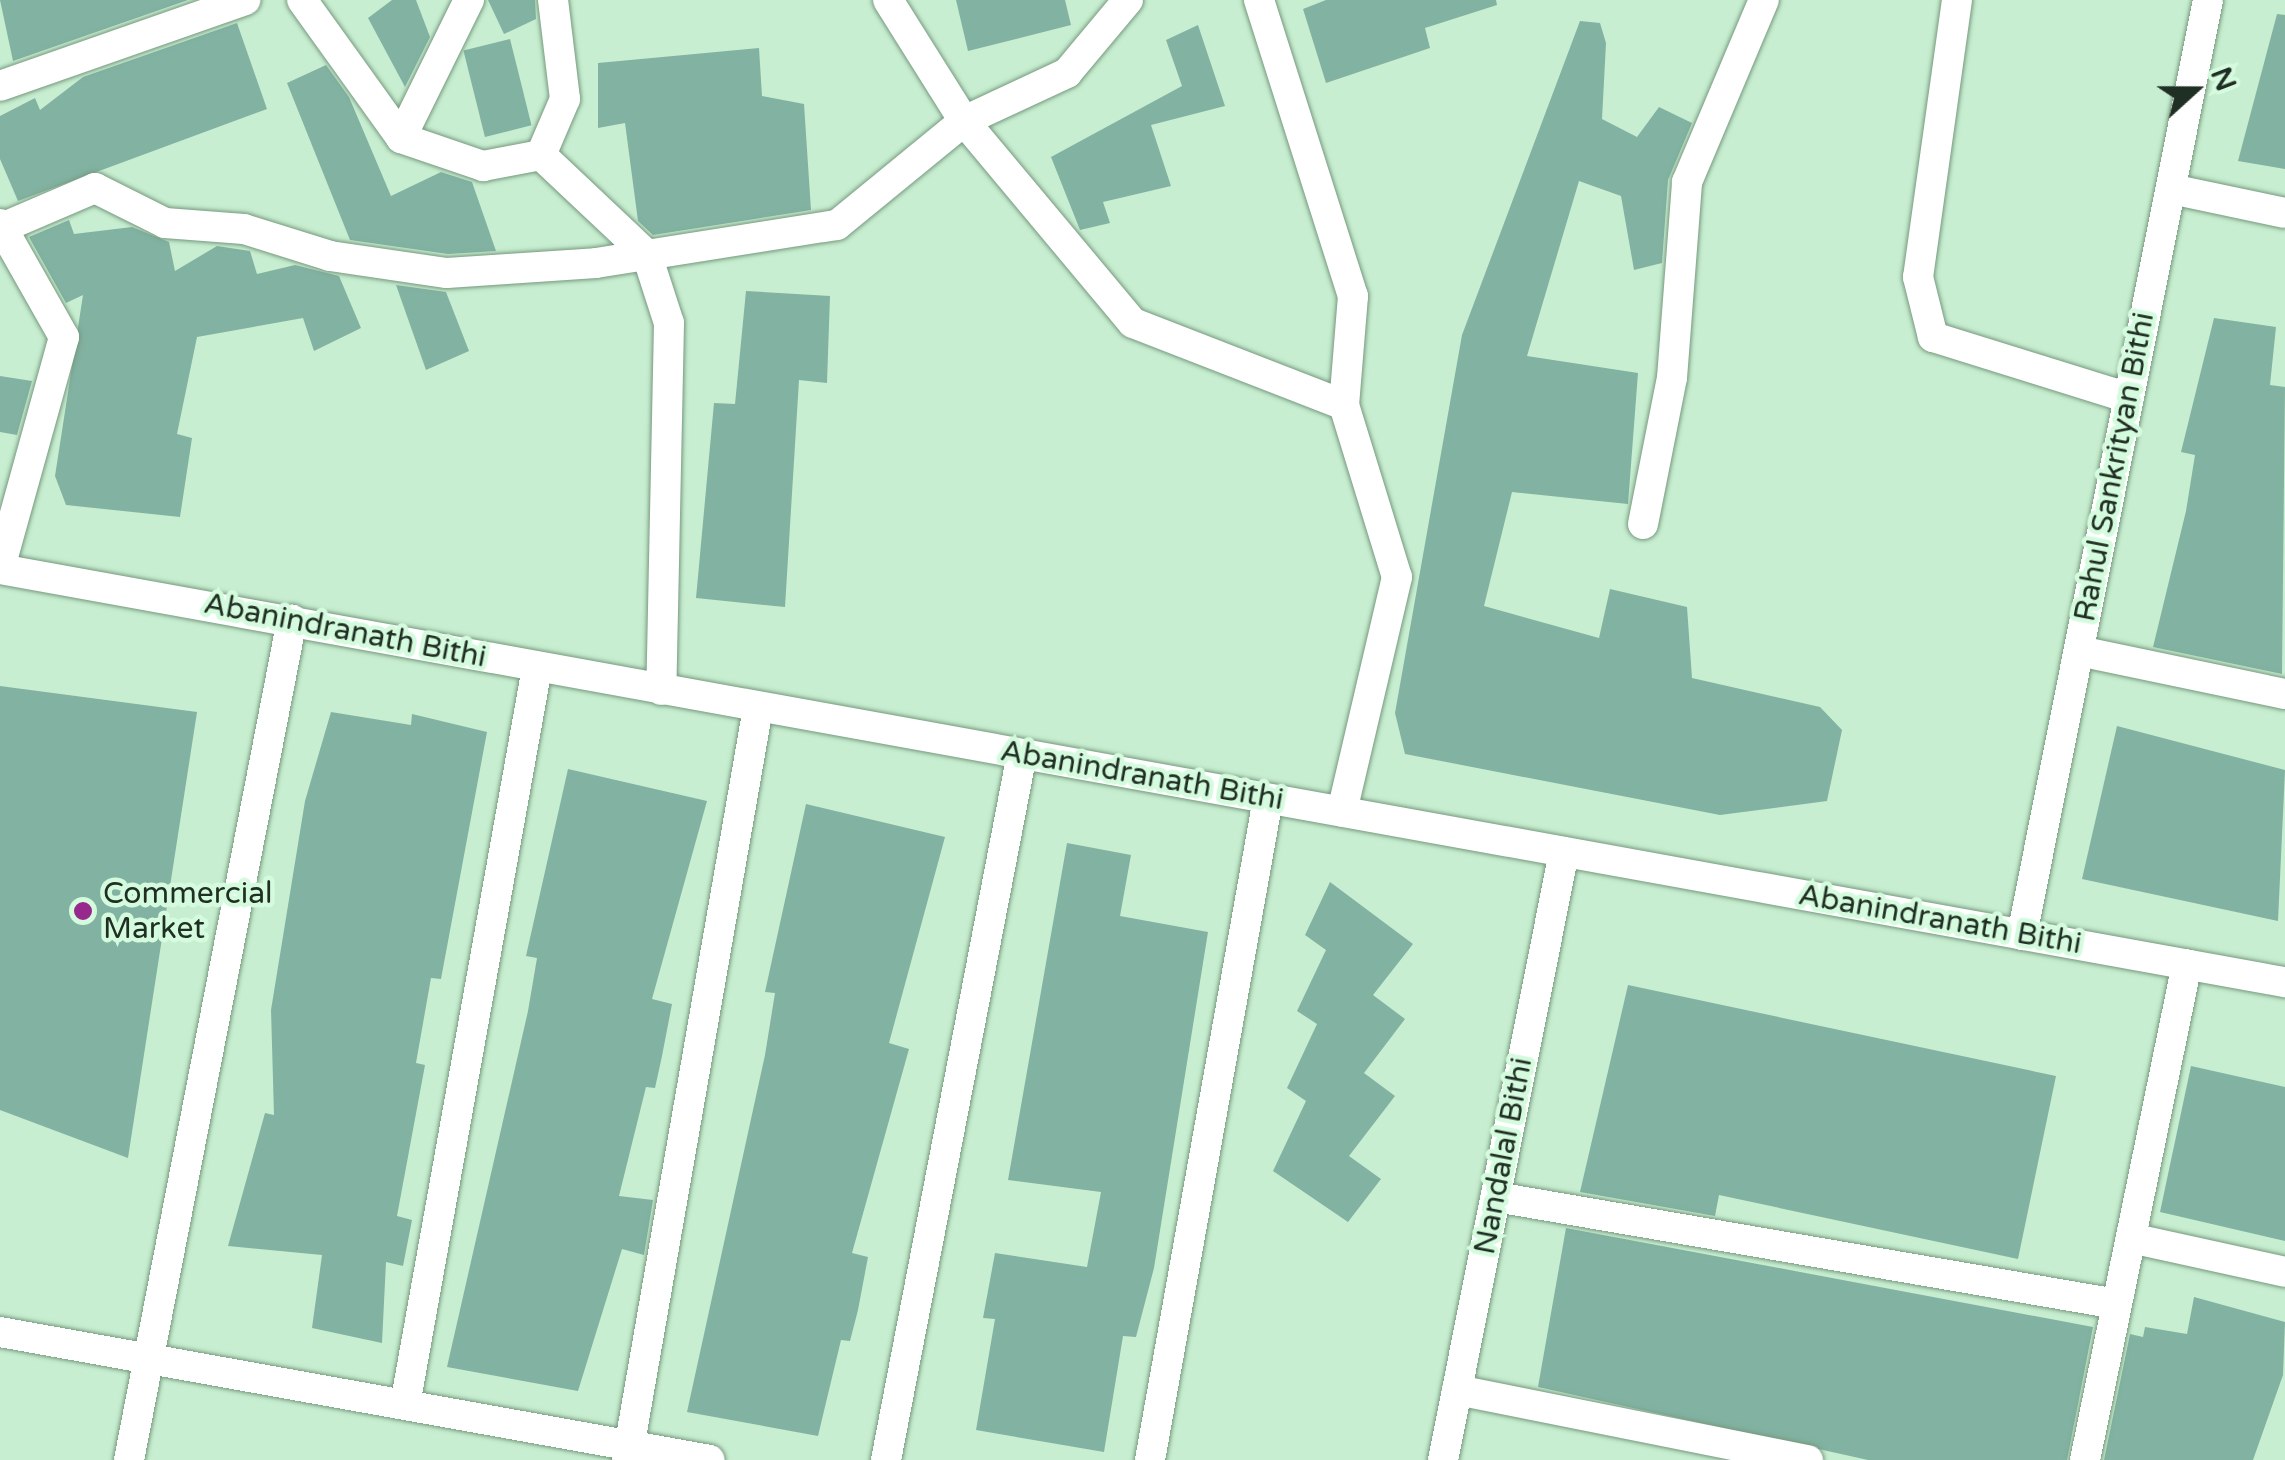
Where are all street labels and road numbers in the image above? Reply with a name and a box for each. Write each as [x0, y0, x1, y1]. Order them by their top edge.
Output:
street label: Rahul Sankrityan Bithi [2067, 309, 2163, 625]
street label: Abanindranath Bithi [201, 586, 489, 676]
street label: Abanindranath Bithi [998, 733, 1286, 819]
street label: Abanindranath Bithi [1796, 877, 2084, 963]
street label: Nandalal Bithi [1467, 1054, 1541, 1258]

